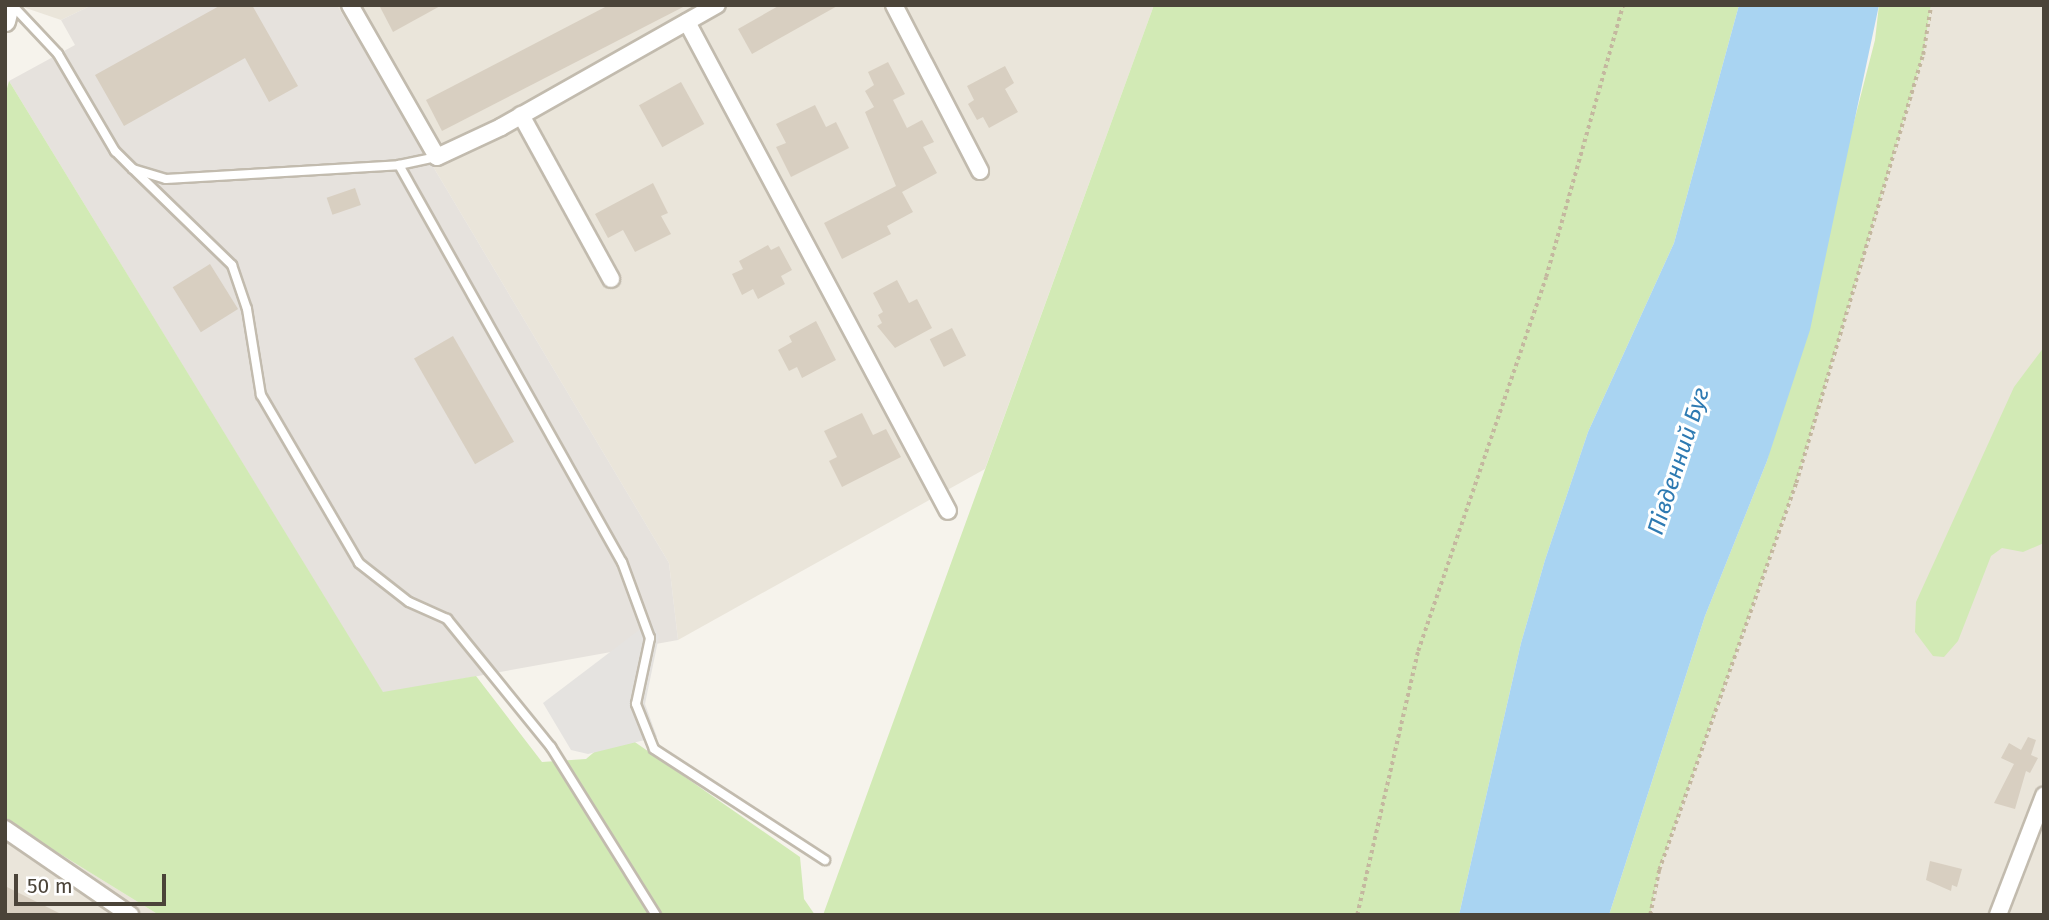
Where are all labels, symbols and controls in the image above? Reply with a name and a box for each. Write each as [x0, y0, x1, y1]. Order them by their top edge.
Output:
water label: Південний Буг [1641, 384, 1715, 538]
scale bar [18, 860, 170, 904]
text: 50 m [27, 873, 73, 899]

